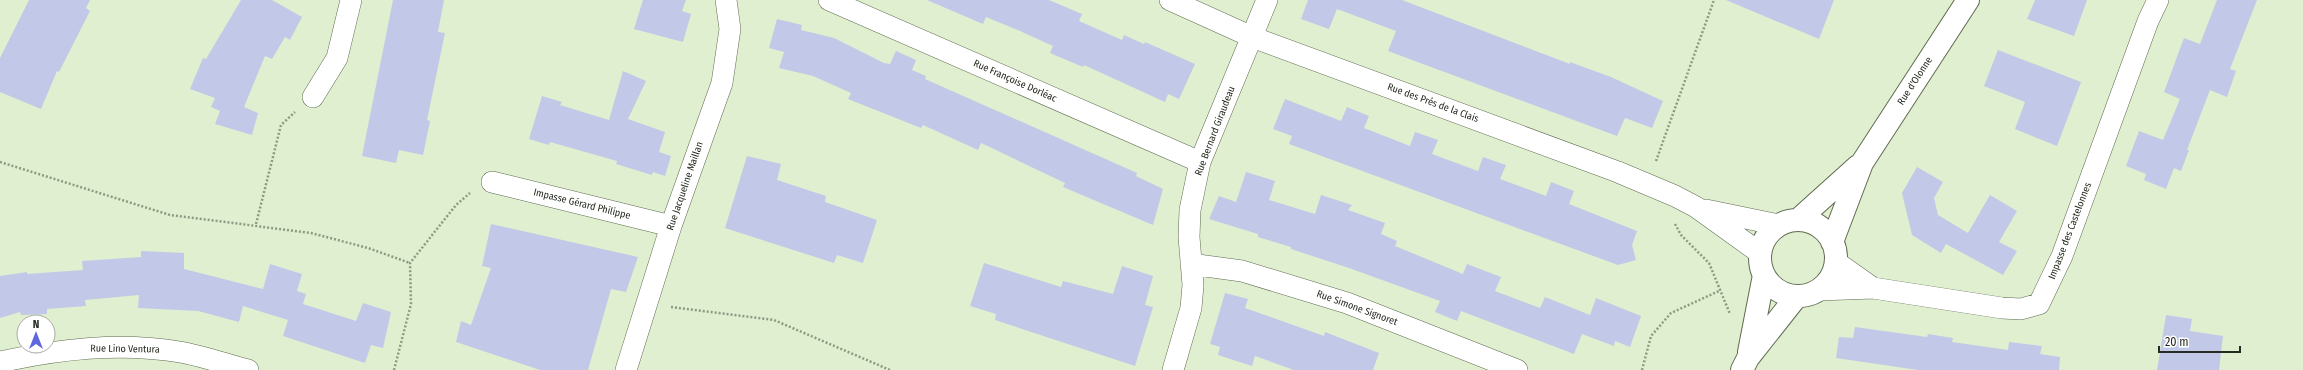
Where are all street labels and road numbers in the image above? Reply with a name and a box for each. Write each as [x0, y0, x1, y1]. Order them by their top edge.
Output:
street label: Rue d'Olonne [1895, 55, 1935, 107]
street label: Rue Françoise Dorléac [971, 57, 1059, 105]
street label: Rue des Prés de la Clais [1386, 81, 1480, 125]
street label: Rue Bernard Giraudeau [1192, 85, 1238, 177]
street label: Rue Jacqueline Maillan [664, 140, 706, 232]
street label: Impasse des Castelonnes [2046, 181, 2094, 281]
street label: Impasse Gérard Philippe [532, 186, 632, 222]
street label: Rue Simone Signoret [1315, 288, 1400, 328]
street label: Rue Lino Ventura [90, 342, 160, 356]

